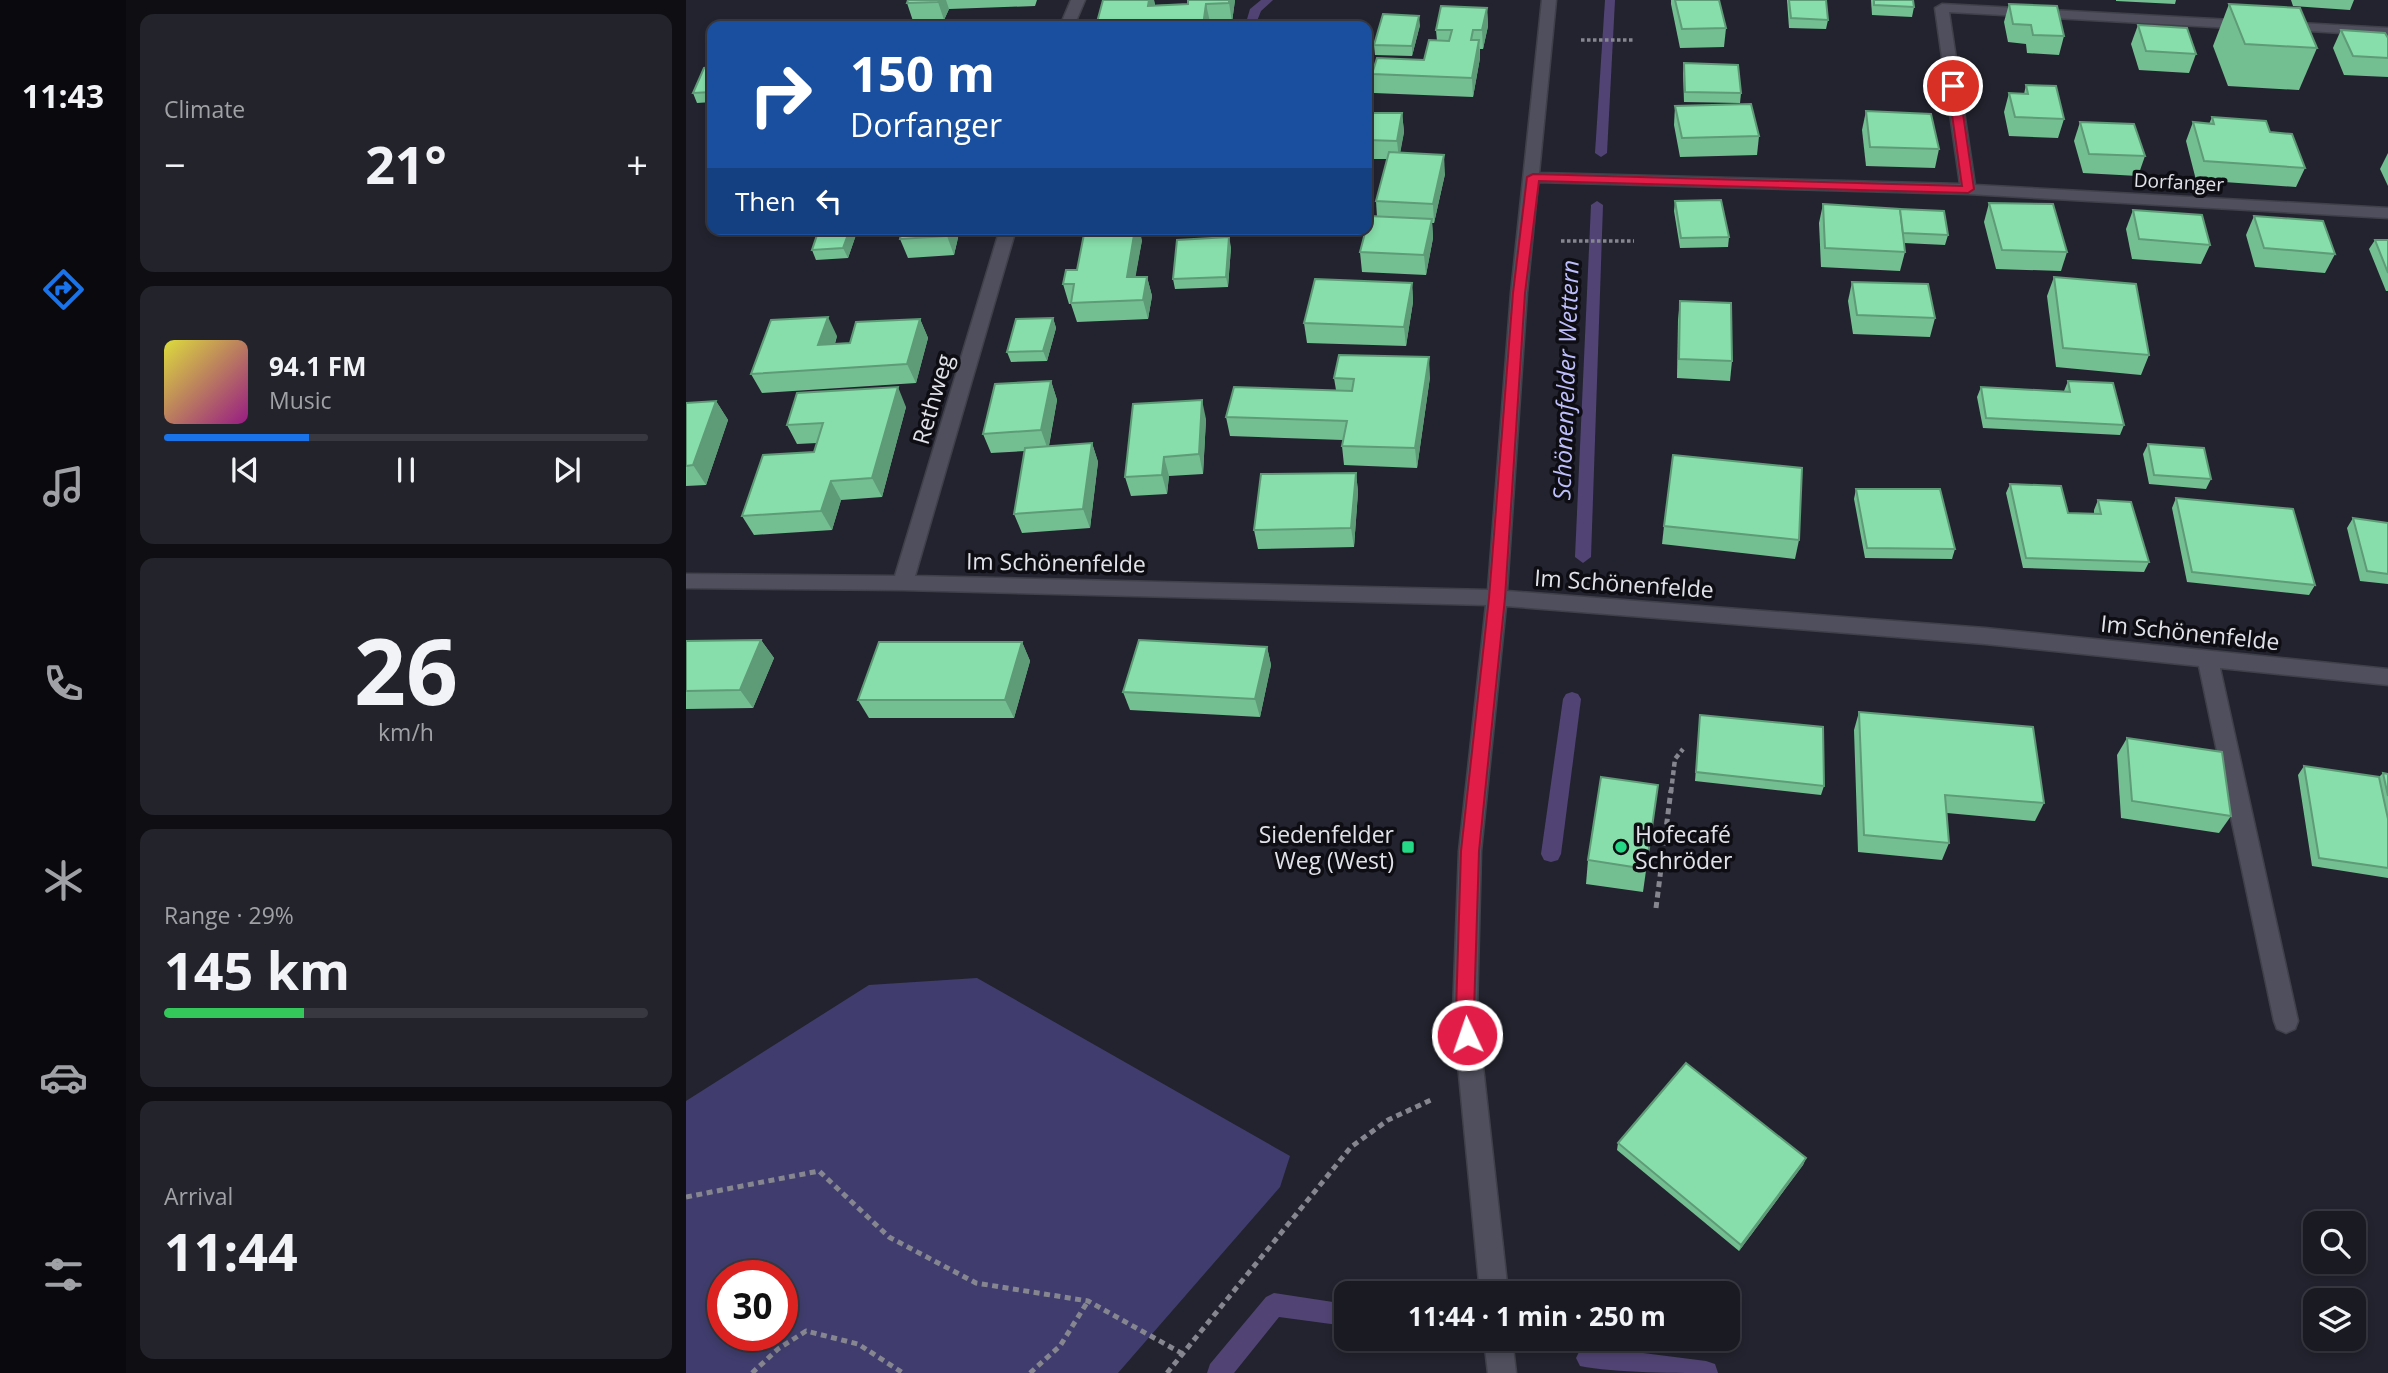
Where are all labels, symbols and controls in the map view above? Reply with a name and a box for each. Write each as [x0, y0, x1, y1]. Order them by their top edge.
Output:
text: 150 m [850, 40, 995, 106]
icon: right [735, 49, 826, 140]
pin [1923, 56, 1983, 116]
icon: arrive [1934, 67, 1972, 105]
text: 11:43 [22, 74, 104, 117]
text: Climate [164, 93, 245, 125]
text: Dorfanger [850, 103, 1002, 146]
text: 21° [365, 128, 447, 199]
text: − [164, 138, 186, 190]
text: + [626, 138, 648, 190]
street label: Dorfanger [2133, 167, 2225, 197]
icon: left [810, 182, 848, 220]
text: Then [735, 183, 796, 219]
water label: Schönenfelder Wettern [1544, 259, 1586, 501]
icon: directions [39, 265, 88, 314]
text: 94.1 FM [269, 348, 367, 384]
street label: Rethweg [904, 350, 960, 448]
text: Music [269, 384, 332, 416]
icon: previous [226, 451, 264, 489]
icon: pause [387, 451, 425, 489]
icon: next [548, 451, 586, 489]
icon: music [39, 462, 88, 511]
street label: Im Schönenfelde [966, 544, 1146, 580]
street label: Im Schönenfelde [1533, 561, 1715, 605]
street label: Im Schönenfelde [2099, 607, 2281, 657]
text: 26 [354, 608, 458, 732]
icon: phone [39, 659, 88, 708]
text: km/h [378, 716, 434, 748]
place label: Siedenfelder Weg (West) [1259, 818, 1395, 876]
place label: Hofecafé Schröder [1635, 818, 1733, 876]
marker: Siedenfelder Weg (West) [1400, 839, 1416, 855]
marker: Hofecafé Schröder [1613, 839, 1629, 855]
icon: climate [39, 856, 88, 905]
text: Range · 29% [164, 899, 294, 931]
text: 145 km [164, 934, 350, 1005]
position arrow [1430, 998, 1504, 1072]
icon: car [39, 1053, 88, 1102]
text: Arrival [164, 1180, 233, 1212]
map controls [2303, 1211, 2366, 1351]
button: search [2303, 1211, 2366, 1274]
text: 11:44 [164, 1215, 298, 1286]
icon: filters [39, 1250, 88, 1299]
speed limit sign: 30 [707, 1260, 798, 1351]
button: layers [2303, 1288, 2366, 1351]
text: 11:44 · 1 min · 250 m [1408, 1298, 1666, 1334]

